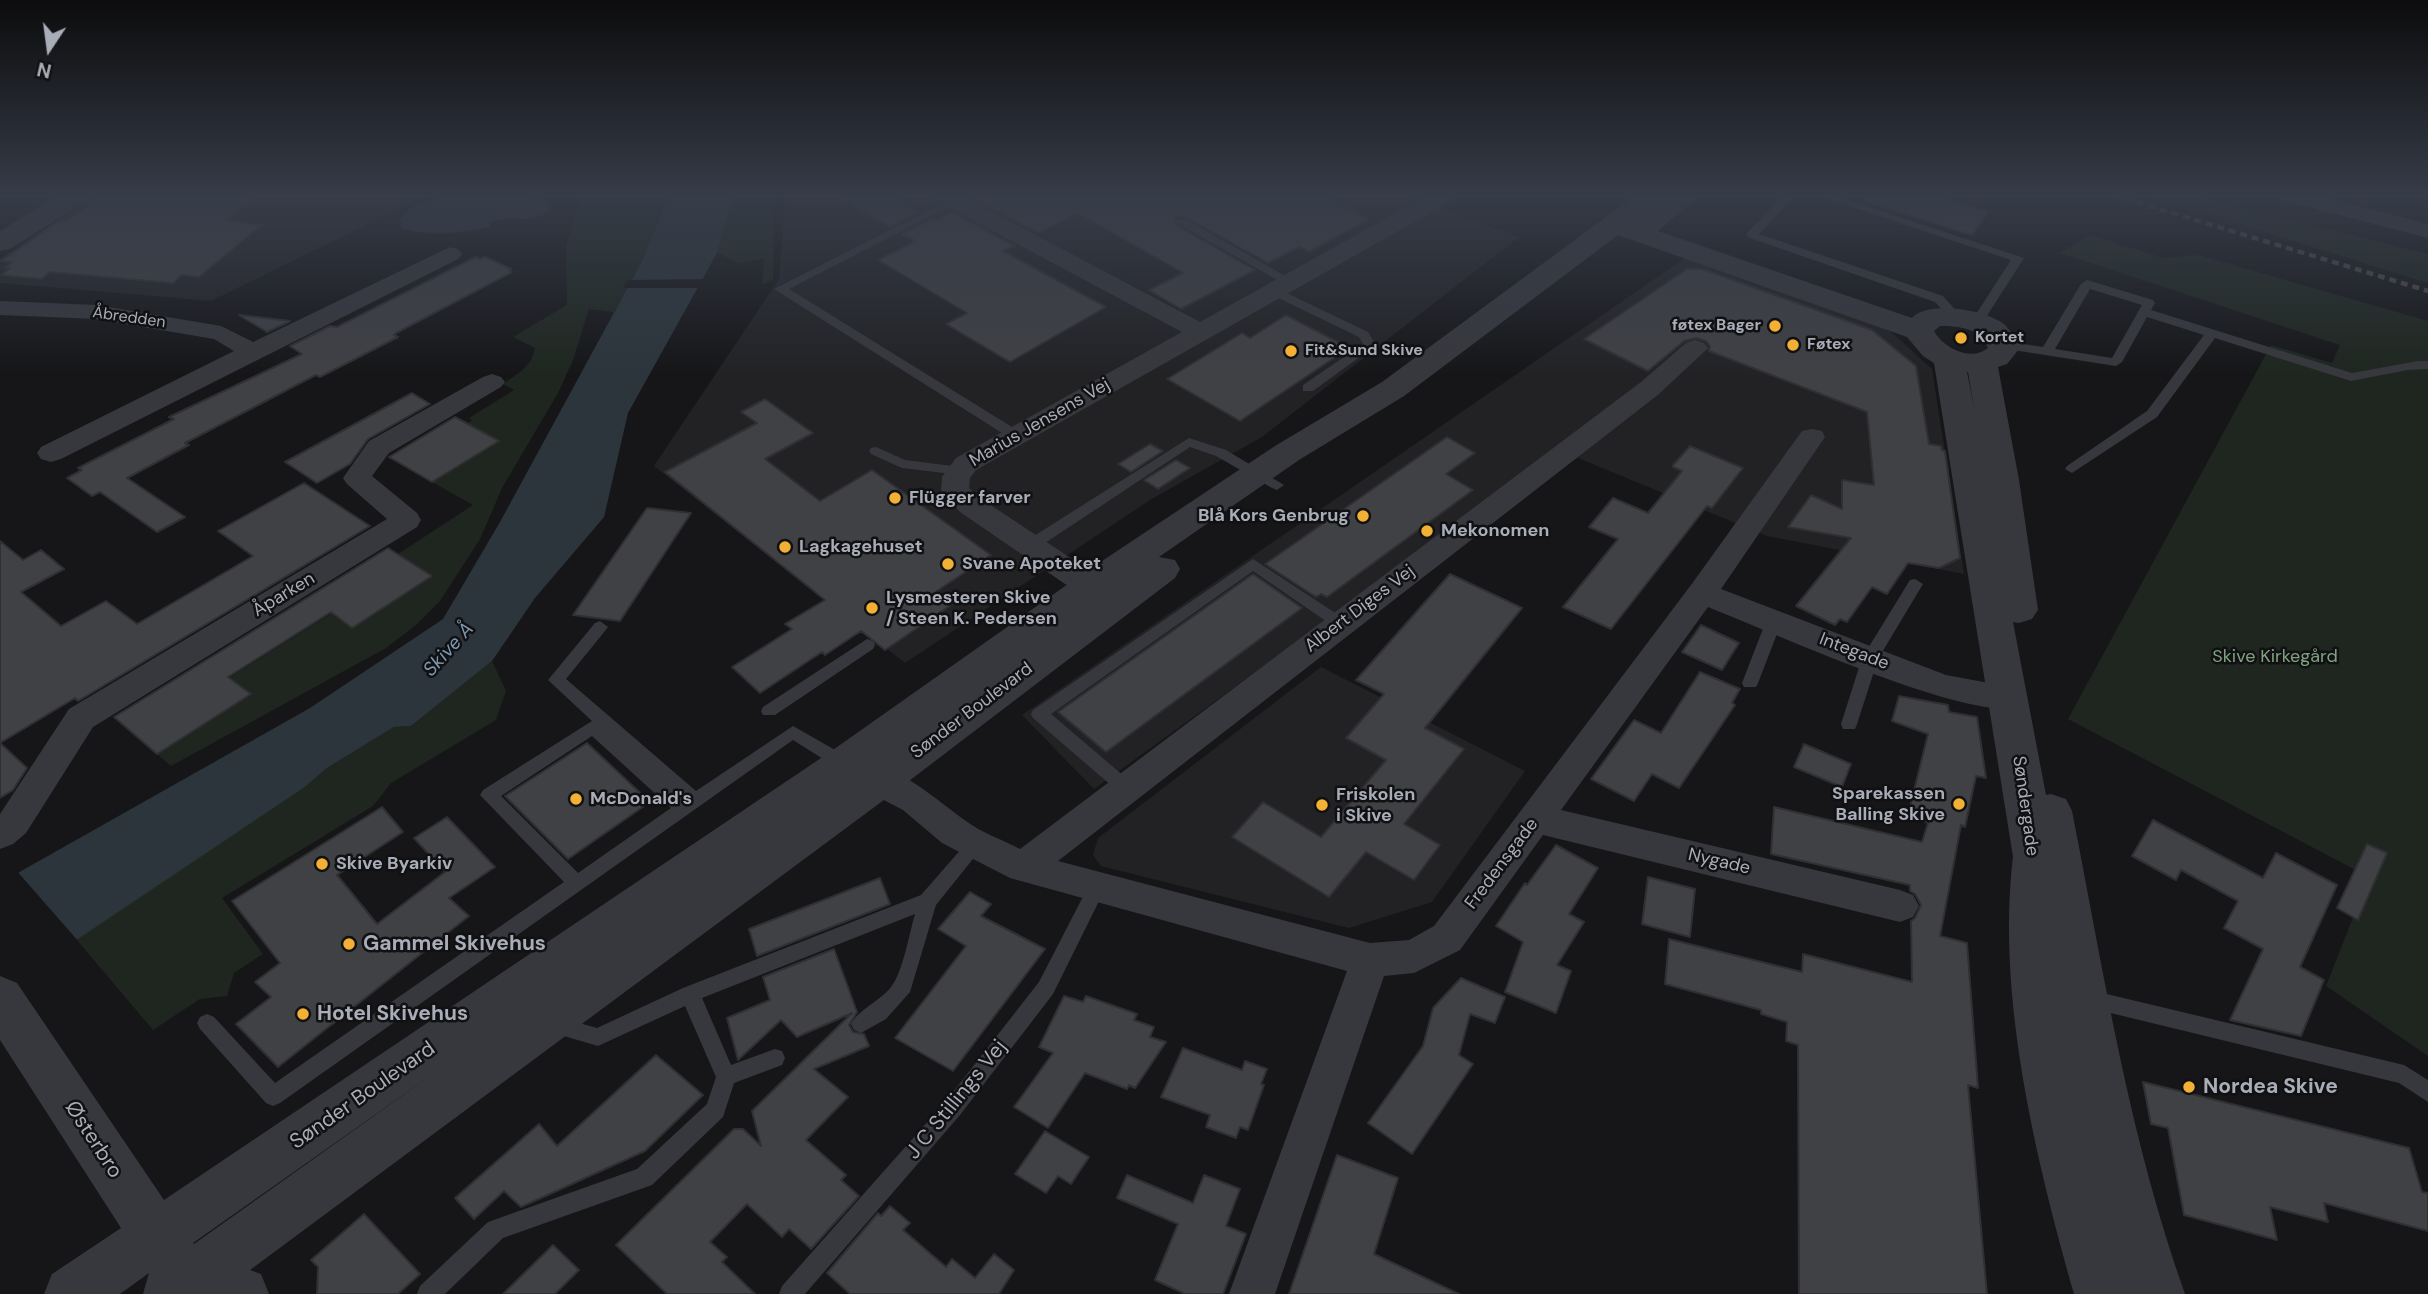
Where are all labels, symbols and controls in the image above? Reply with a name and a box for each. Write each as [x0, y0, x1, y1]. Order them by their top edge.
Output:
north arrow [14, 14, 84, 84]
text: N [35, 56, 54, 84]
street label: Åbredden [91, 303, 167, 333]
place label: føtex Bager [1672, 316, 1761, 336]
marker: føtex Bager [1767, 318, 1783, 334]
place label: Kortet [1975, 328, 2024, 348]
marker: Kortet [1953, 330, 1969, 346]
place label: Føtex [1807, 335, 1850, 355]
marker: Føtex [1785, 337, 1801, 353]
place label: Fit&Sund Skive [1305, 341, 1423, 361]
marker: Fit&Sund Skive [1283, 343, 1299, 359]
street label: Marius Jensens Vej [966, 374, 1114, 472]
place label: Flügger farver [909, 487, 1031, 509]
marker: Flügger farver [887, 490, 903, 506]
place label: Blå Kors Genbrug [1198, 505, 1349, 527]
marker: Blå Kors Genbrug [1355, 508, 1371, 524]
place label: Mekonomen [1441, 520, 1549, 542]
marker: Mekonomen [1419, 523, 1435, 539]
place label: Lagkagehuset [799, 536, 922, 558]
marker: Lagkagehuset [777, 539, 793, 555]
place label: Svane Apoteket [962, 553, 1101, 575]
marker: Svane Apoteket [940, 556, 956, 572]
street label: Albert Diges Vej [1301, 561, 1419, 657]
street label: Åparken [249, 568, 319, 622]
place label: Lysmesteren Skive / Steen K. Pedersen [886, 587, 1057, 630]
marker: Lysmesteren Skive / Steen K. Pedersen [864, 600, 880, 616]
water label: Skive Å [419, 619, 479, 681]
street label: Integade [1816, 629, 1892, 675]
park label: Skive Kirkegård [2212, 646, 2338, 668]
street label: Sønder Boulevard [907, 658, 1037, 764]
street label: Søndergade [2007, 755, 2043, 857]
place label: Sparekassen Balling Skive [1832, 783, 1945, 826]
place label: Friskolen i Skive [1336, 784, 1415, 826]
place label: McDonald's [590, 788, 692, 810]
marker: McDonald's [568, 791, 584, 807]
marker: Sparekassen Balling Skive [1951, 796, 1967, 812]
marker: Friskolen i Skive [1314, 797, 1330, 813]
street label: Fredensgade [1461, 814, 1543, 914]
street label: Nygade [1686, 844, 1752, 880]
place label: Skive Byarkiv [336, 853, 452, 875]
marker: Skive Byarkiv [314, 856, 330, 872]
place label: Gammel Skivehus [363, 931, 546, 957]
marker: Gammel Skivehus [341, 936, 357, 952]
place label: Hotel Skivehus [317, 1001, 468, 1027]
marker: Hotel Skivehus [295, 1006, 311, 1022]
street label: J C Stillings Vej [901, 1035, 1013, 1165]
street label: Sønder Boulevard [286, 1037, 440, 1155]
place label: Nordea Skive [2203, 1074, 2338, 1100]
marker: Nordea Skive [2181, 1079, 2197, 1095]
street label: Østerbro [59, 1097, 127, 1183]

